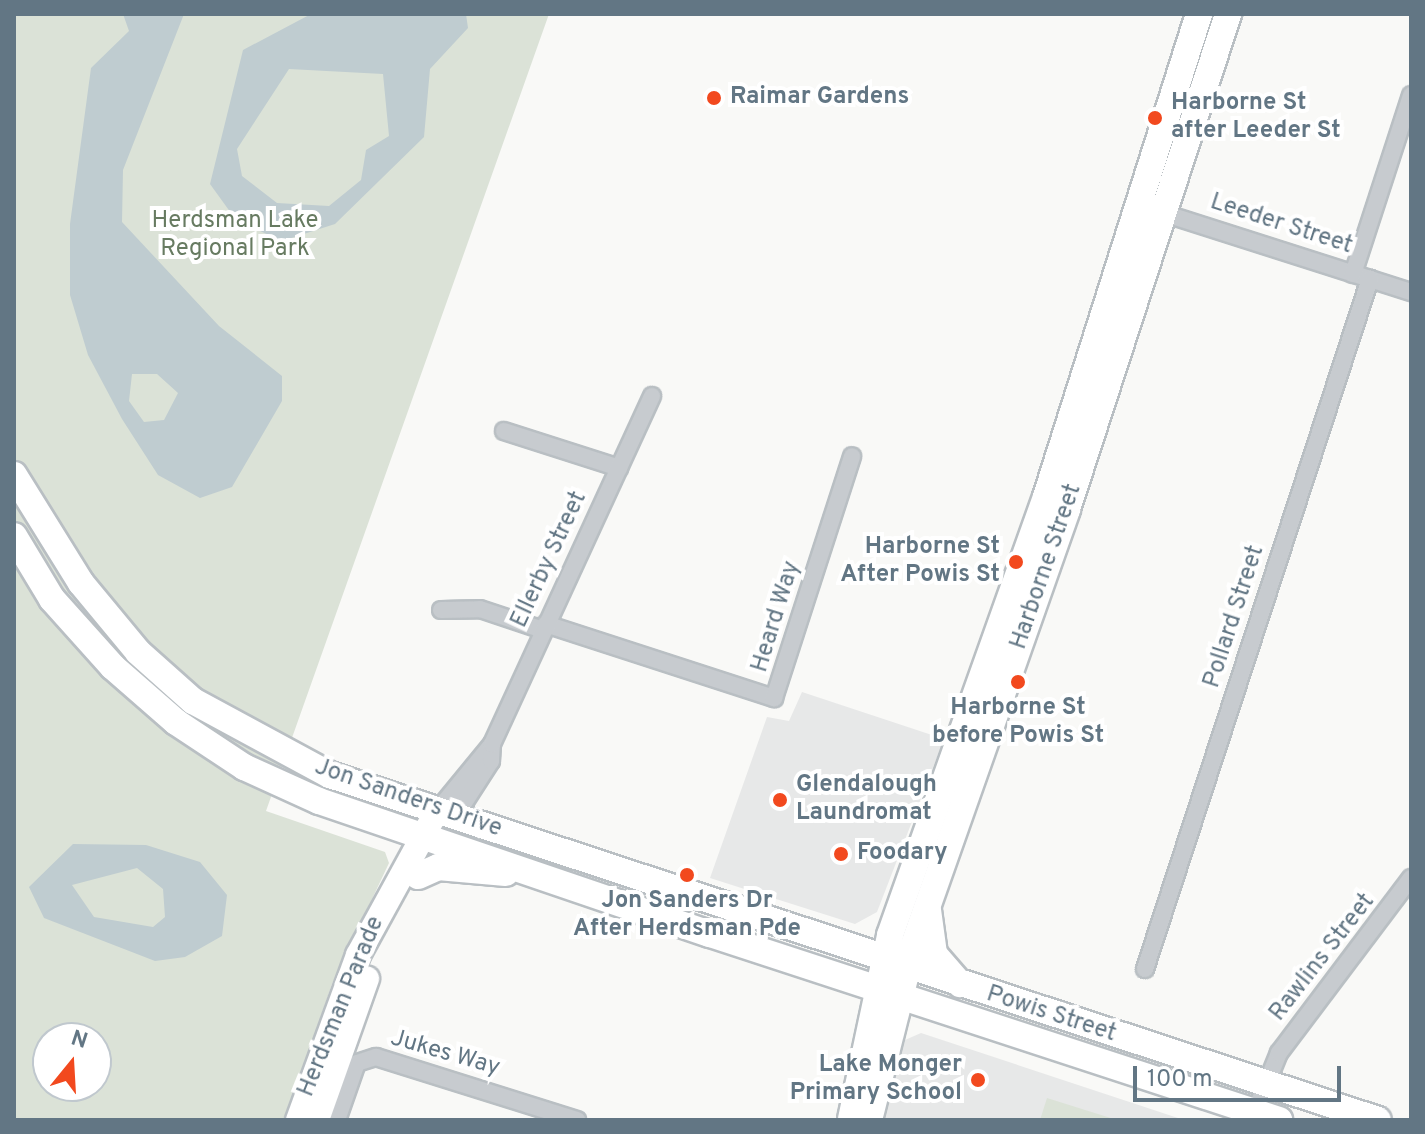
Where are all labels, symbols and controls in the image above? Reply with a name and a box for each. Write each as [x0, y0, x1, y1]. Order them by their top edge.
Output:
place label: Raimar Gardens [730, 84, 909, 112]
marker: Raimar Gardens [705, 89, 723, 107]
place label: Harborne St after Leeder St [1171, 90, 1341, 146]
marker: Harborne St after Leeder St [1146, 109, 1164, 127]
street label: Leeder Street [1206, 188, 1356, 262]
park label: Herdsman Lake Regional Park [152, 208, 318, 264]
street label: Harborne Street [1005, 480, 1089, 654]
street label: Ellerby Street [506, 487, 594, 633]
place label: Harborne St After Powis St [840, 534, 1000, 590]
street label: Pollard Street [1198, 542, 1272, 692]
marker: Harborne St After Powis St [1007, 553, 1025, 571]
street label: Heard Way [746, 558, 808, 676]
marker: Harborne St before Powis St [1009, 673, 1027, 691]
place label: Harborne St before Powis St [932, 695, 1104, 751]
street label: Jon Sanders Drive [311, 753, 505, 845]
place label: Glendalough Laundromat [796, 772, 937, 828]
marker: Glendalough Laundromat [771, 791, 789, 809]
place label: Foodary [857, 840, 948, 868]
marker: Foodary [832, 845, 850, 863]
marker: Jon Sanders Dr After Herdsman Pde [678, 866, 696, 884]
place label: Jon Sanders Dr After Herdsman Pde [573, 888, 801, 944]
street label: Rawlins Street [1264, 888, 1382, 1028]
street label: Herdsman Parade [293, 913, 391, 1101]
street label: Powis Street [983, 981, 1119, 1049]
north arrow [32, 1022, 112, 1102]
text: N [67, 1025, 91, 1056]
street label: Jukes Way [387, 1025, 503, 1083]
scale bar [1137, 1050, 1345, 1100]
place label: Lake Monger Primary School [790, 1052, 962, 1108]
text: 100 m [1147, 1065, 1213, 1095]
marker: Lake Monger Primary School [969, 1071, 987, 1089]

